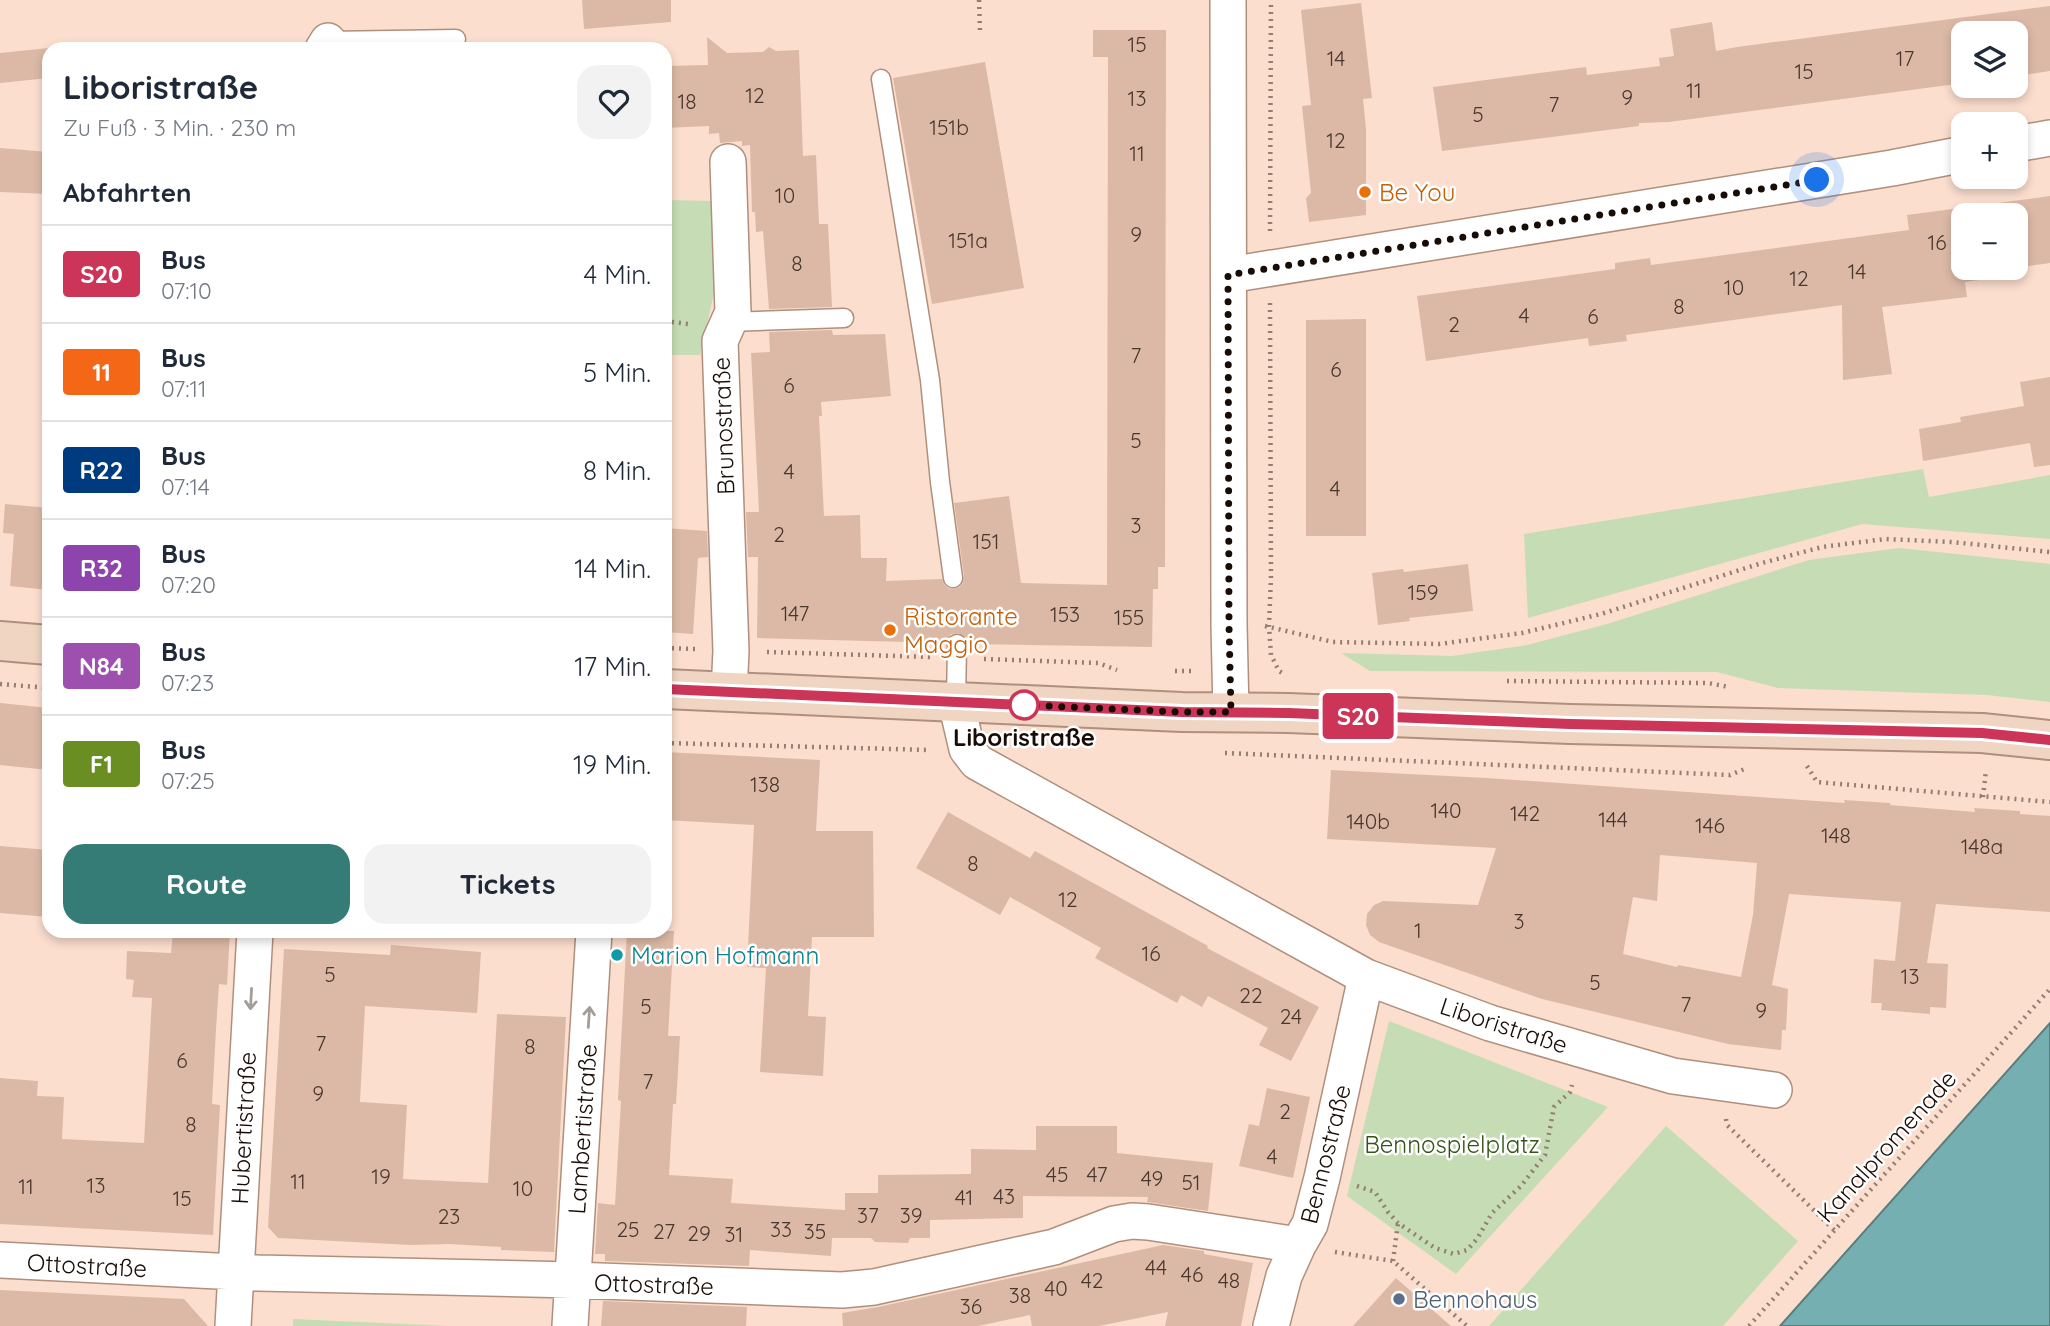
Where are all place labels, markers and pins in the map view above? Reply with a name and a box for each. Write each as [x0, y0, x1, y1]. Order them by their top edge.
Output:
place label: Be You [1379, 177, 1455, 207]
marker: Be You [1357, 184, 1373, 200]
place label: Ristorante Maggio [904, 601, 1018, 659]
marker: Ristorante Maggio [882, 622, 898, 638]
marker: Liboristraße [1009, 690, 1039, 720]
place label: Liboristraße [953, 722, 1095, 752]
place label: Marion Hofmann [631, 940, 819, 970]
marker: Marion Hofmann [609, 947, 625, 963]
place label: Bennohaus [1413, 1284, 1537, 1314]
marker: Bennohaus [1391, 1291, 1407, 1307]

